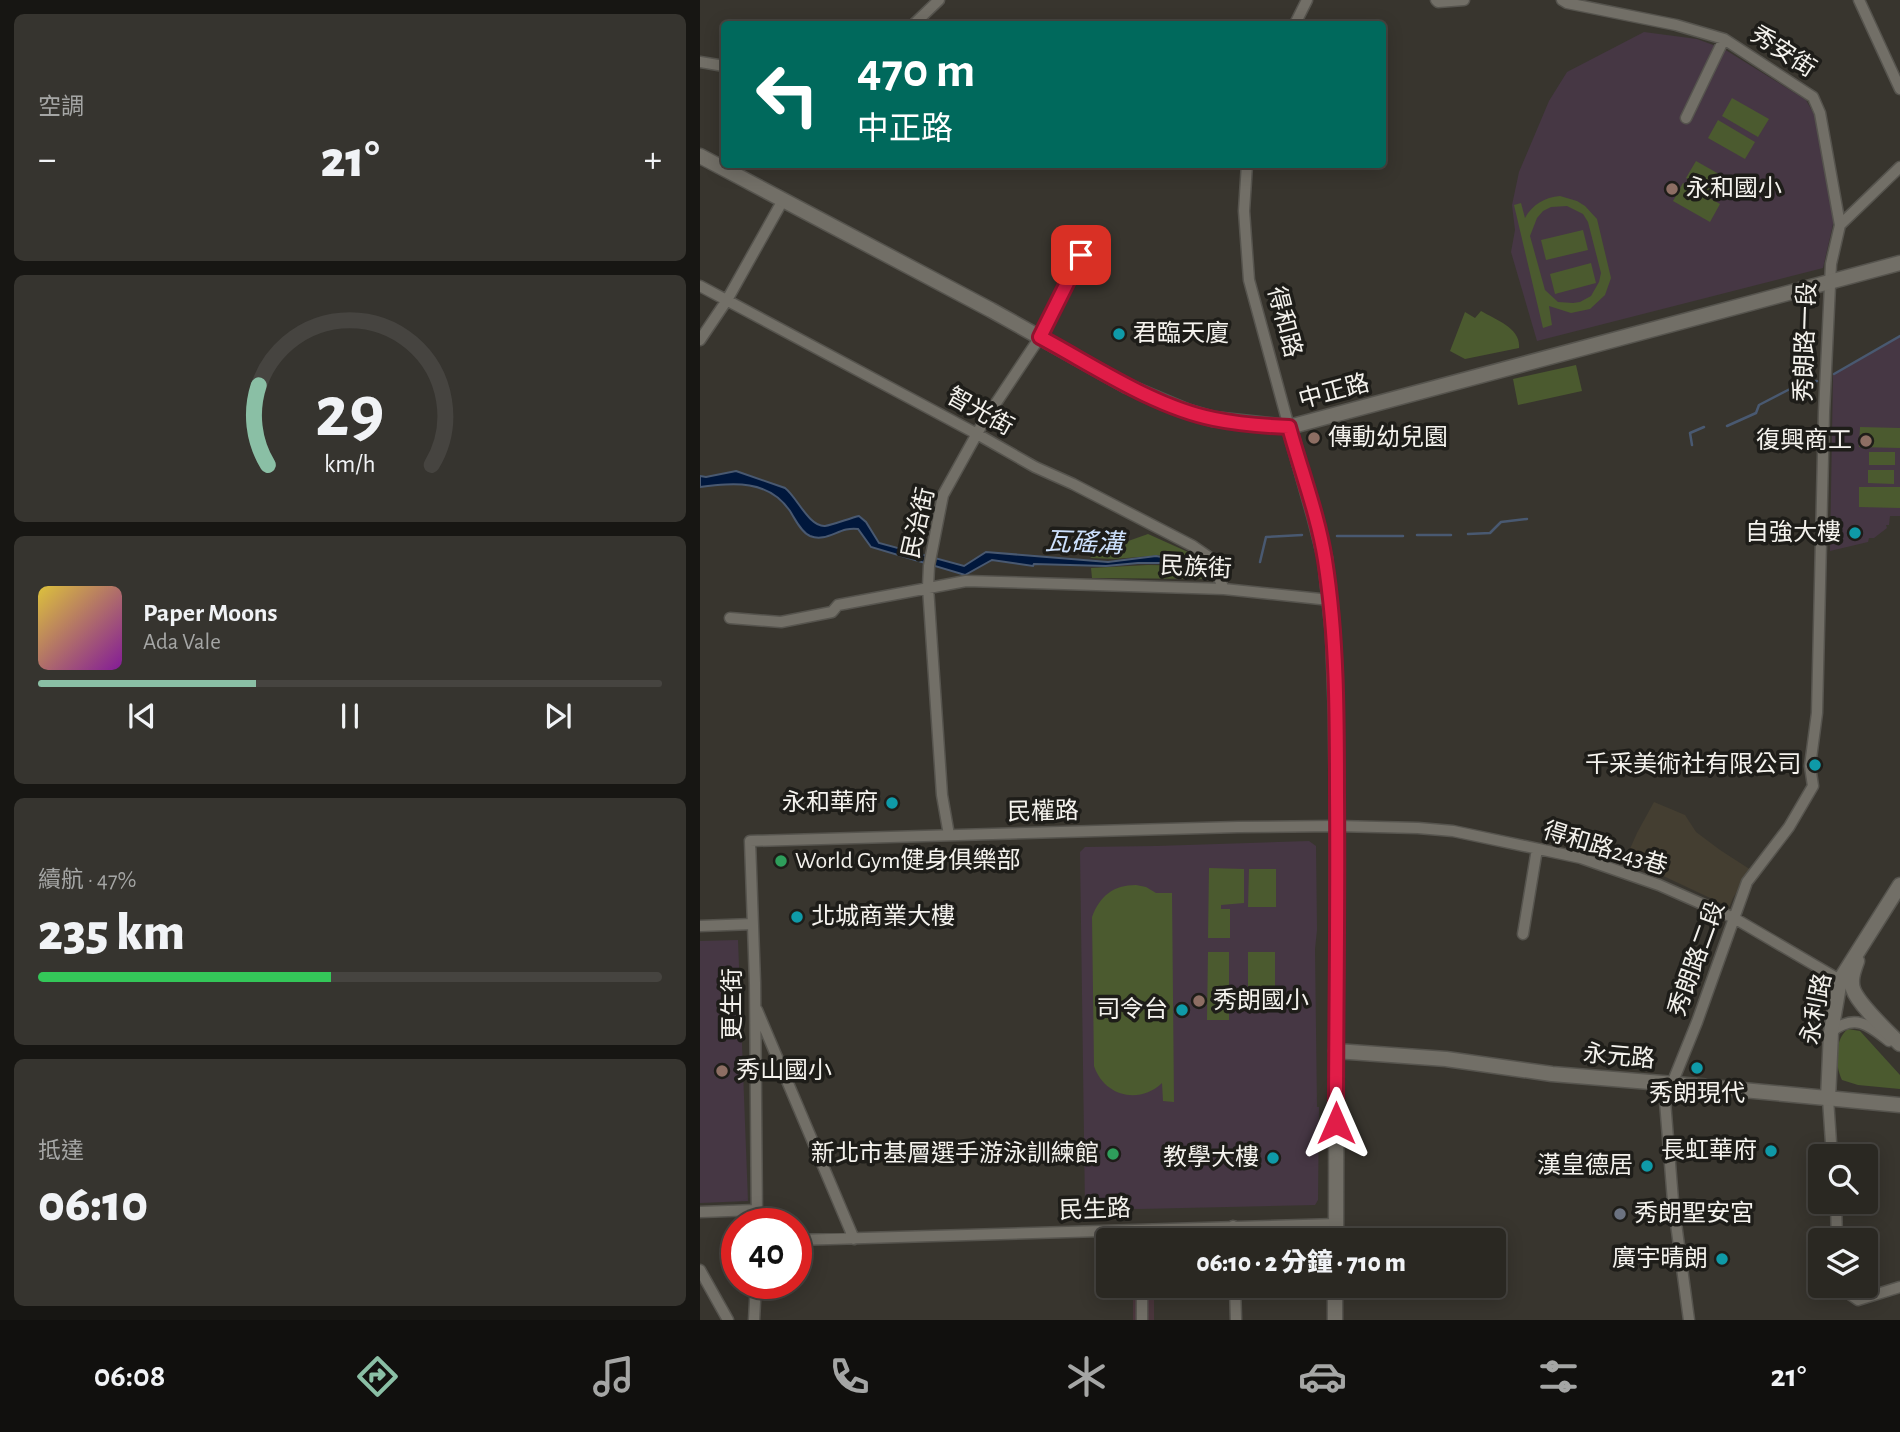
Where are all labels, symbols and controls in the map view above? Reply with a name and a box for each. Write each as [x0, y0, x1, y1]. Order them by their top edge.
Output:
street label: 秀安街 [1746, 21, 1821, 82]
text: 470 m [857, 47, 975, 96]
icon: left [742, 49, 833, 140]
text: 空調 [38, 96, 84, 119]
text: 中正路 [857, 113, 953, 145]
text: 21° [320, 134, 380, 186]
text: − [38, 141, 56, 179]
text: + [644, 141, 662, 179]
place label: 永和國小 [1686, 176, 1782, 201]
marker: 永和國小 [1664, 181, 1680, 197]
pin [1051, 225, 1111, 285]
icon: arrive [1062, 236, 1100, 274]
street label: 秀朗路一段 [1790, 282, 1820, 402]
street label: 得和路 [1263, 284, 1307, 360]
place label: 君臨天廈 [1133, 320, 1229, 346]
marker: 君臨天廈 [1111, 326, 1127, 342]
street label: 中正路 [1296, 369, 1372, 413]
text: 29 [315, 377, 385, 450]
street label: 智光街 [943, 382, 1018, 440]
place label: 傳動幼兒園 [1328, 424, 1448, 450]
place label: 復興商工 [1756, 427, 1852, 453]
marker: 傳動幼兒園 [1306, 430, 1322, 446]
marker: 復興商工 [1858, 433, 1874, 449]
text: km/h [324, 452, 376, 477]
street label: 民治街 [897, 485, 939, 561]
place label: 自強大樓 [1745, 519, 1841, 545]
marker: 自強大樓 [1847, 525, 1863, 541]
water label: 瓦磘溝 [1045, 528, 1127, 557]
street label: 民族街 [1159, 552, 1233, 582]
text: Paper Moons [143, 600, 278, 626]
text: Ada Vale [143, 631, 221, 654]
icon: previous [123, 697, 161, 735]
icon: pause [331, 697, 369, 735]
icon: next [539, 697, 577, 735]
place label: 千采美術社有限公司 [1585, 751, 1801, 777]
marker: 千采美術社有限公司 [1807, 757, 1823, 773]
place label: 永和華府 [782, 789, 878, 815]
marker: 永和華府 [884, 795, 900, 811]
street label: 民權路 [1007, 797, 1079, 825]
street label: 得和路243巷 [1540, 817, 1670, 879]
place label: World Gym健身俱樂部 [795, 847, 1020, 873]
marker: World Gym健身俱樂部 [773, 853, 789, 869]
text: 續航 · 47% [38, 869, 136, 892]
street label: 秀朗路二段 [1663, 898, 1729, 1019]
place label: 北城商業大樓 [811, 903, 955, 929]
text: 235 km [38, 907, 185, 959]
marker: 北城商業大樓 [789, 909, 805, 925]
street label: 更生街 [719, 968, 745, 1040]
street label: 永利路 [1796, 971, 1836, 1047]
place label: 秀朗國小 [1213, 987, 1309, 1013]
marker: 秀朗國小 [1191, 993, 1207, 1009]
place label: 司令台 [1096, 996, 1168, 1022]
marker: 司令台 [1174, 1002, 1190, 1018]
street label: 永元路 [1582, 1040, 1656, 1072]
place label: 秀山國小 [736, 1057, 832, 1083]
marker: 秀朗現代 [1689, 1060, 1705, 1076]
marker: 秀山國小 [714, 1063, 730, 1079]
place label: 秀朗現代 [1649, 1080, 1745, 1106]
position arrow [1299, 1086, 1373, 1160]
place label: 長虹華府 [1661, 1137, 1757, 1163]
text: 抵達 [38, 1140, 84, 1163]
place label: 新北市基層選手游泳訓練館 [811, 1140, 1099, 1166]
marker: 長虹華府 [1763, 1143, 1779, 1159]
place label: 教學大樓 [1163, 1144, 1259, 1170]
map controls [1808, 1144, 1878, 1298]
button: search [1808, 1144, 1878, 1214]
marker: 新北市基層選手游泳訓練館 [1105, 1146, 1121, 1162]
marker: 教學大樓 [1265, 1150, 1281, 1166]
place label: 漢皇德居 [1537, 1152, 1633, 1178]
marker: 漢皇德居 [1639, 1158, 1655, 1174]
text: 06:10 [38, 1178, 148, 1230]
street label: 民生路 [1059, 1195, 1131, 1223]
place label: 秀朗聖安宮 [1634, 1200, 1754, 1226]
marker: 秀朗聖安宮 [1612, 1206, 1628, 1222]
speed limit sign: 40 [721, 1208, 812, 1299]
button: layers [1808, 1228, 1878, 1298]
place label: 廣宇晴朗 [1612, 1245, 1708, 1271]
text: 06:10 · 2 分鐘 · 710 m [1196, 1250, 1406, 1276]
marker: 廣宇晴朗 [1714, 1251, 1730, 1267]
icon: directions [353, 1352, 402, 1401]
icon: music [589, 1352, 638, 1401]
icon: phone [825, 1352, 874, 1401]
icon: climate [1062, 1352, 1111, 1401]
icon: car [1298, 1352, 1347, 1401]
icon: filters [1534, 1352, 1583, 1401]
text: 06:08 [94, 1360, 166, 1392]
text: 21° [1770, 1360, 1806, 1392]

